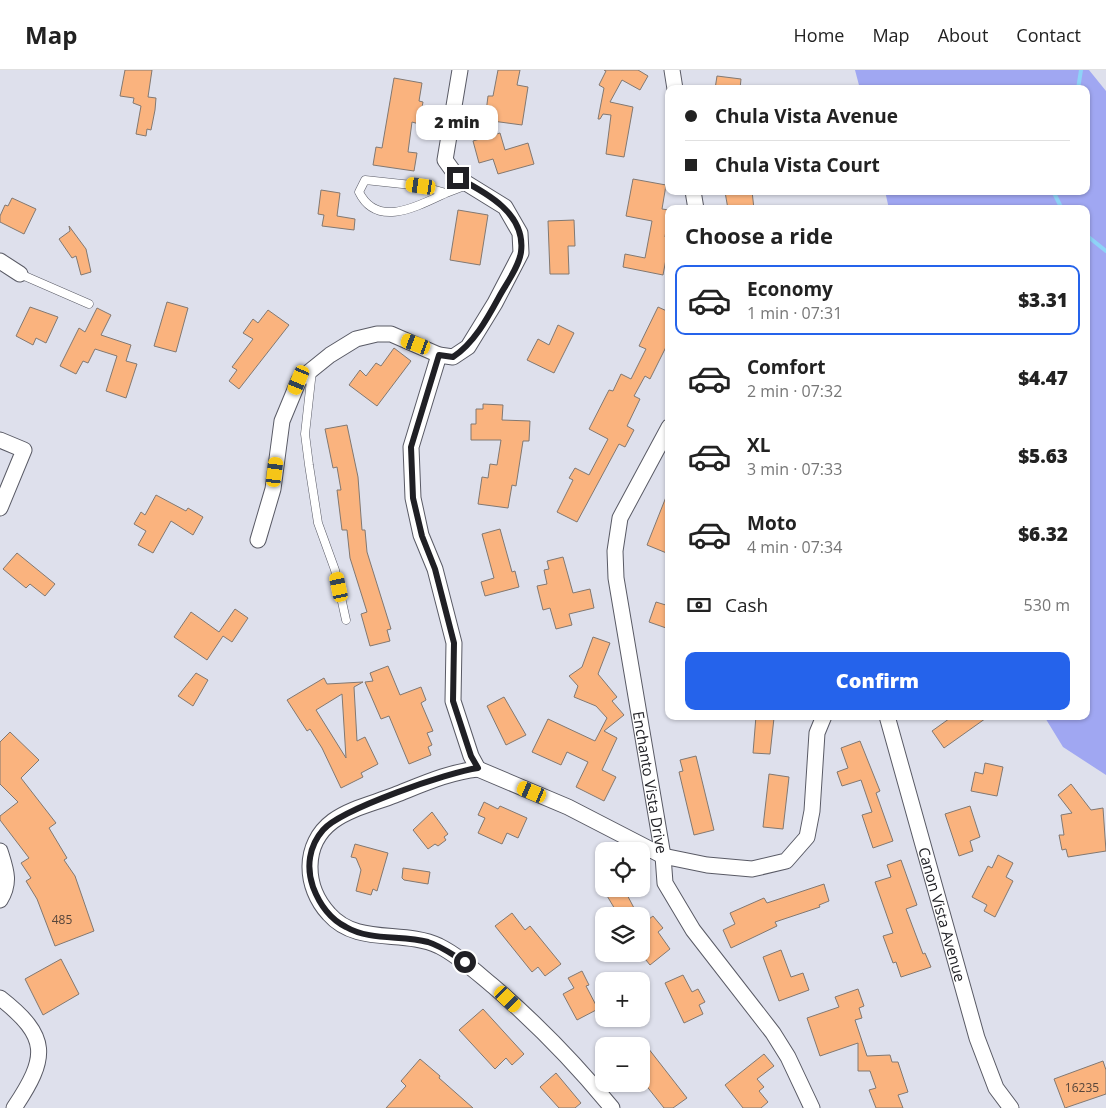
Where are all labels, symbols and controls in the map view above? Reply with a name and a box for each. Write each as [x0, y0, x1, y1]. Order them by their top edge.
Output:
text: Map [25, 18, 77, 51]
text: Home [794, 23, 844, 47]
text: Map [872, 23, 910, 47]
text: About [938, 23, 988, 47]
text: Contact [1016, 23, 1081, 47]
text: Chula Vista Avenue [715, 103, 898, 129]
callout: 2 min [417, 106, 499, 140]
text: 2 min [434, 111, 480, 133]
text: Chula Vista Court [715, 152, 880, 178]
route end [447, 167, 469, 189]
car [405, 176, 436, 196]
text: Choose a ride [685, 220, 833, 250]
text: Economy [747, 276, 833, 302]
icon: car [687, 278, 732, 323]
text: $3.31 [1018, 287, 1068, 313]
text: 1 min · 07:31 [747, 302, 842, 324]
car [399, 332, 432, 356]
text: Comfort [747, 354, 826, 380]
icon: car [687, 356, 732, 401]
car [286, 363, 311, 397]
text: $4.47 [1018, 365, 1068, 391]
text: 2 min · 07:32 [747, 380, 842, 402]
text: XL [747, 432, 770, 458]
icon: car [687, 434, 732, 479]
text: $5.63 [1018, 443, 1068, 469]
car [265, 456, 284, 488]
text: 3 min · 07:33 [747, 458, 842, 480]
text: Moto [747, 510, 797, 536]
icon: car [687, 512, 732, 557]
text: $6.32 [1018, 521, 1068, 547]
text: 4 min · 07:34 [747, 536, 842, 558]
car [328, 571, 349, 603]
icon: cash [685, 591, 713, 619]
text: Cash [725, 592, 768, 618]
text: 530 m [1024, 594, 1070, 616]
button: Confirm [685, 652, 1070, 710]
street label: Enchanto Vista Drive [629, 710, 672, 855]
car [515, 779, 548, 805]
map controls [595, 842, 650, 1092]
button: locate [595, 842, 650, 897]
street label: Canon Vista Avenue [914, 845, 971, 984]
button: layers [595, 907, 650, 962]
house number: 485 [52, 911, 72, 928]
route start [454, 951, 476, 973]
button: + [595, 972, 650, 1027]
car [491, 983, 524, 1015]
button: − [595, 1037, 650, 1092]
house number: 16235 [1065, 1079, 1099, 1096]

